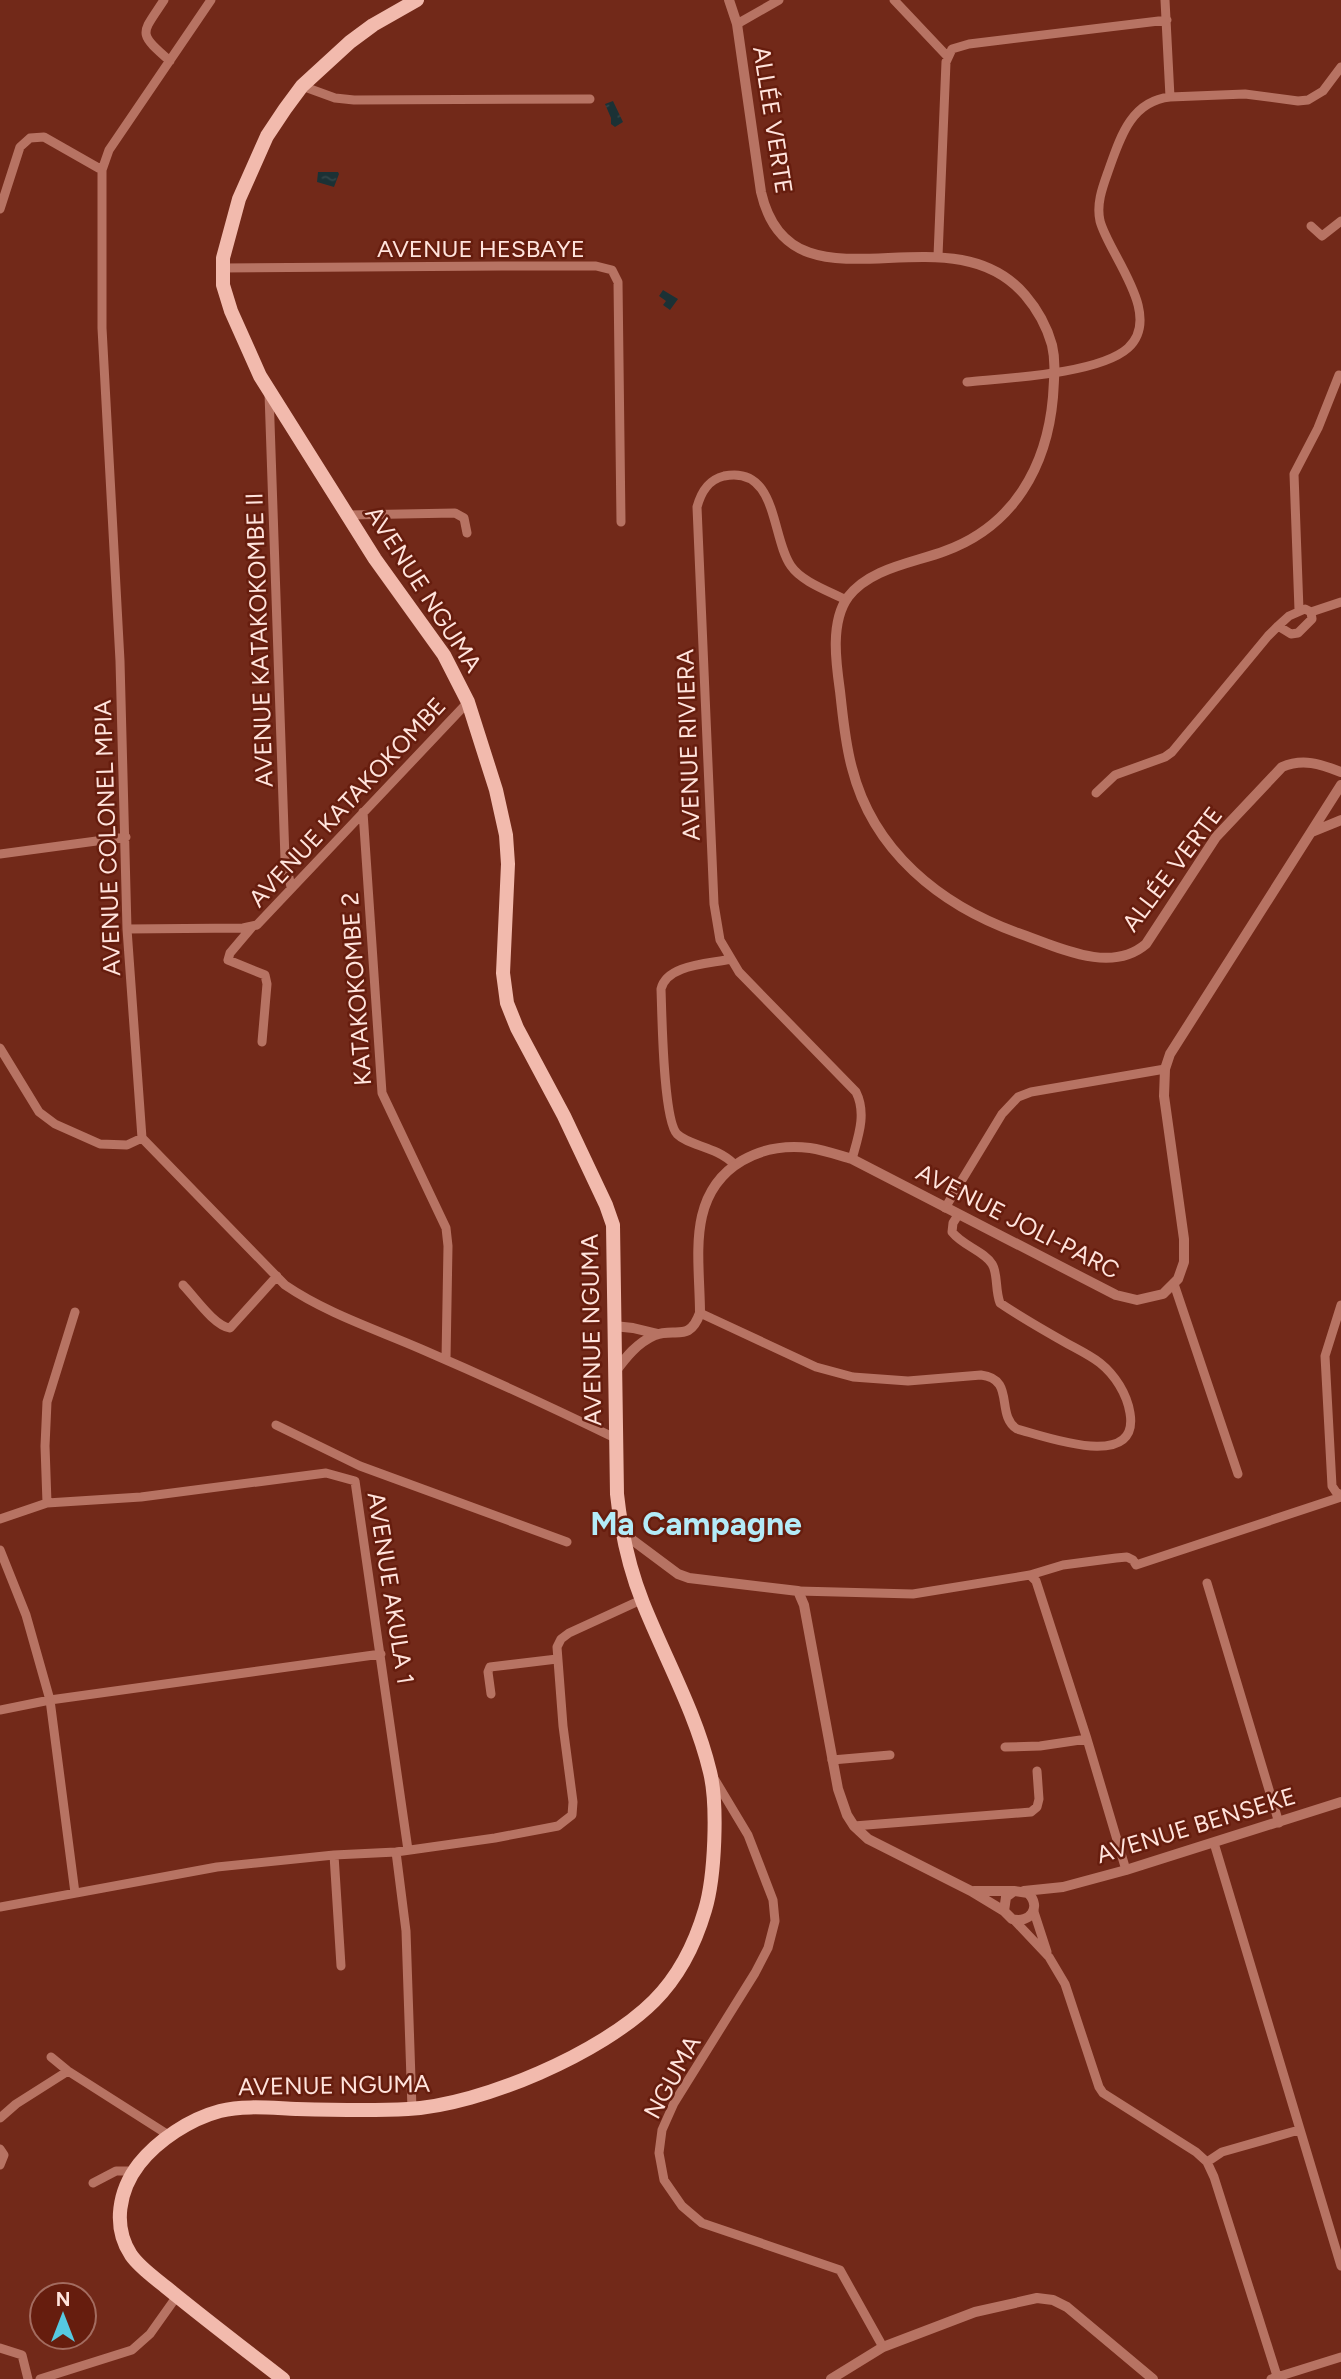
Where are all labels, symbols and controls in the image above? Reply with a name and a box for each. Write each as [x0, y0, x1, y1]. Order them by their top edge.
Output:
street label: ALLÉE VERTE [747, 44, 799, 196]
street label: AVENUE HESBAYE [377, 234, 585, 263]
street label: AVENUE KATAKOKOMBE II [239, 492, 279, 788]
street label: AVENUE NGUMA [360, 501, 489, 678]
street label: AVENUE RIVIERA [670, 648, 706, 841]
street label: AVENUE KATAKOKOMBE [242, 691, 452, 913]
street label: AVENUE COLONEL MPIA [88, 699, 126, 977]
street label: ALLÉE VERTE [1116, 801, 1228, 937]
street label: KATAKOKOMBE 2 [335, 891, 377, 1087]
street label: AVENUE JOLI-PARC [912, 1157, 1124, 1285]
street label: AVENUE NGUMA [575, 1233, 607, 1426]
street label: AVENUE AKULA 1 [361, 1490, 421, 1686]
district label: Ma Campagne [590, 1505, 802, 1543]
street label: AVENUE BENSEKE [1093, 1781, 1299, 1869]
street label: NGUMA [637, 2030, 707, 2124]
street label: AVENUE NGUMA [238, 2069, 431, 2101]
north arrow [28, 2281, 98, 2351]
text: N [56, 2288, 70, 2311]

